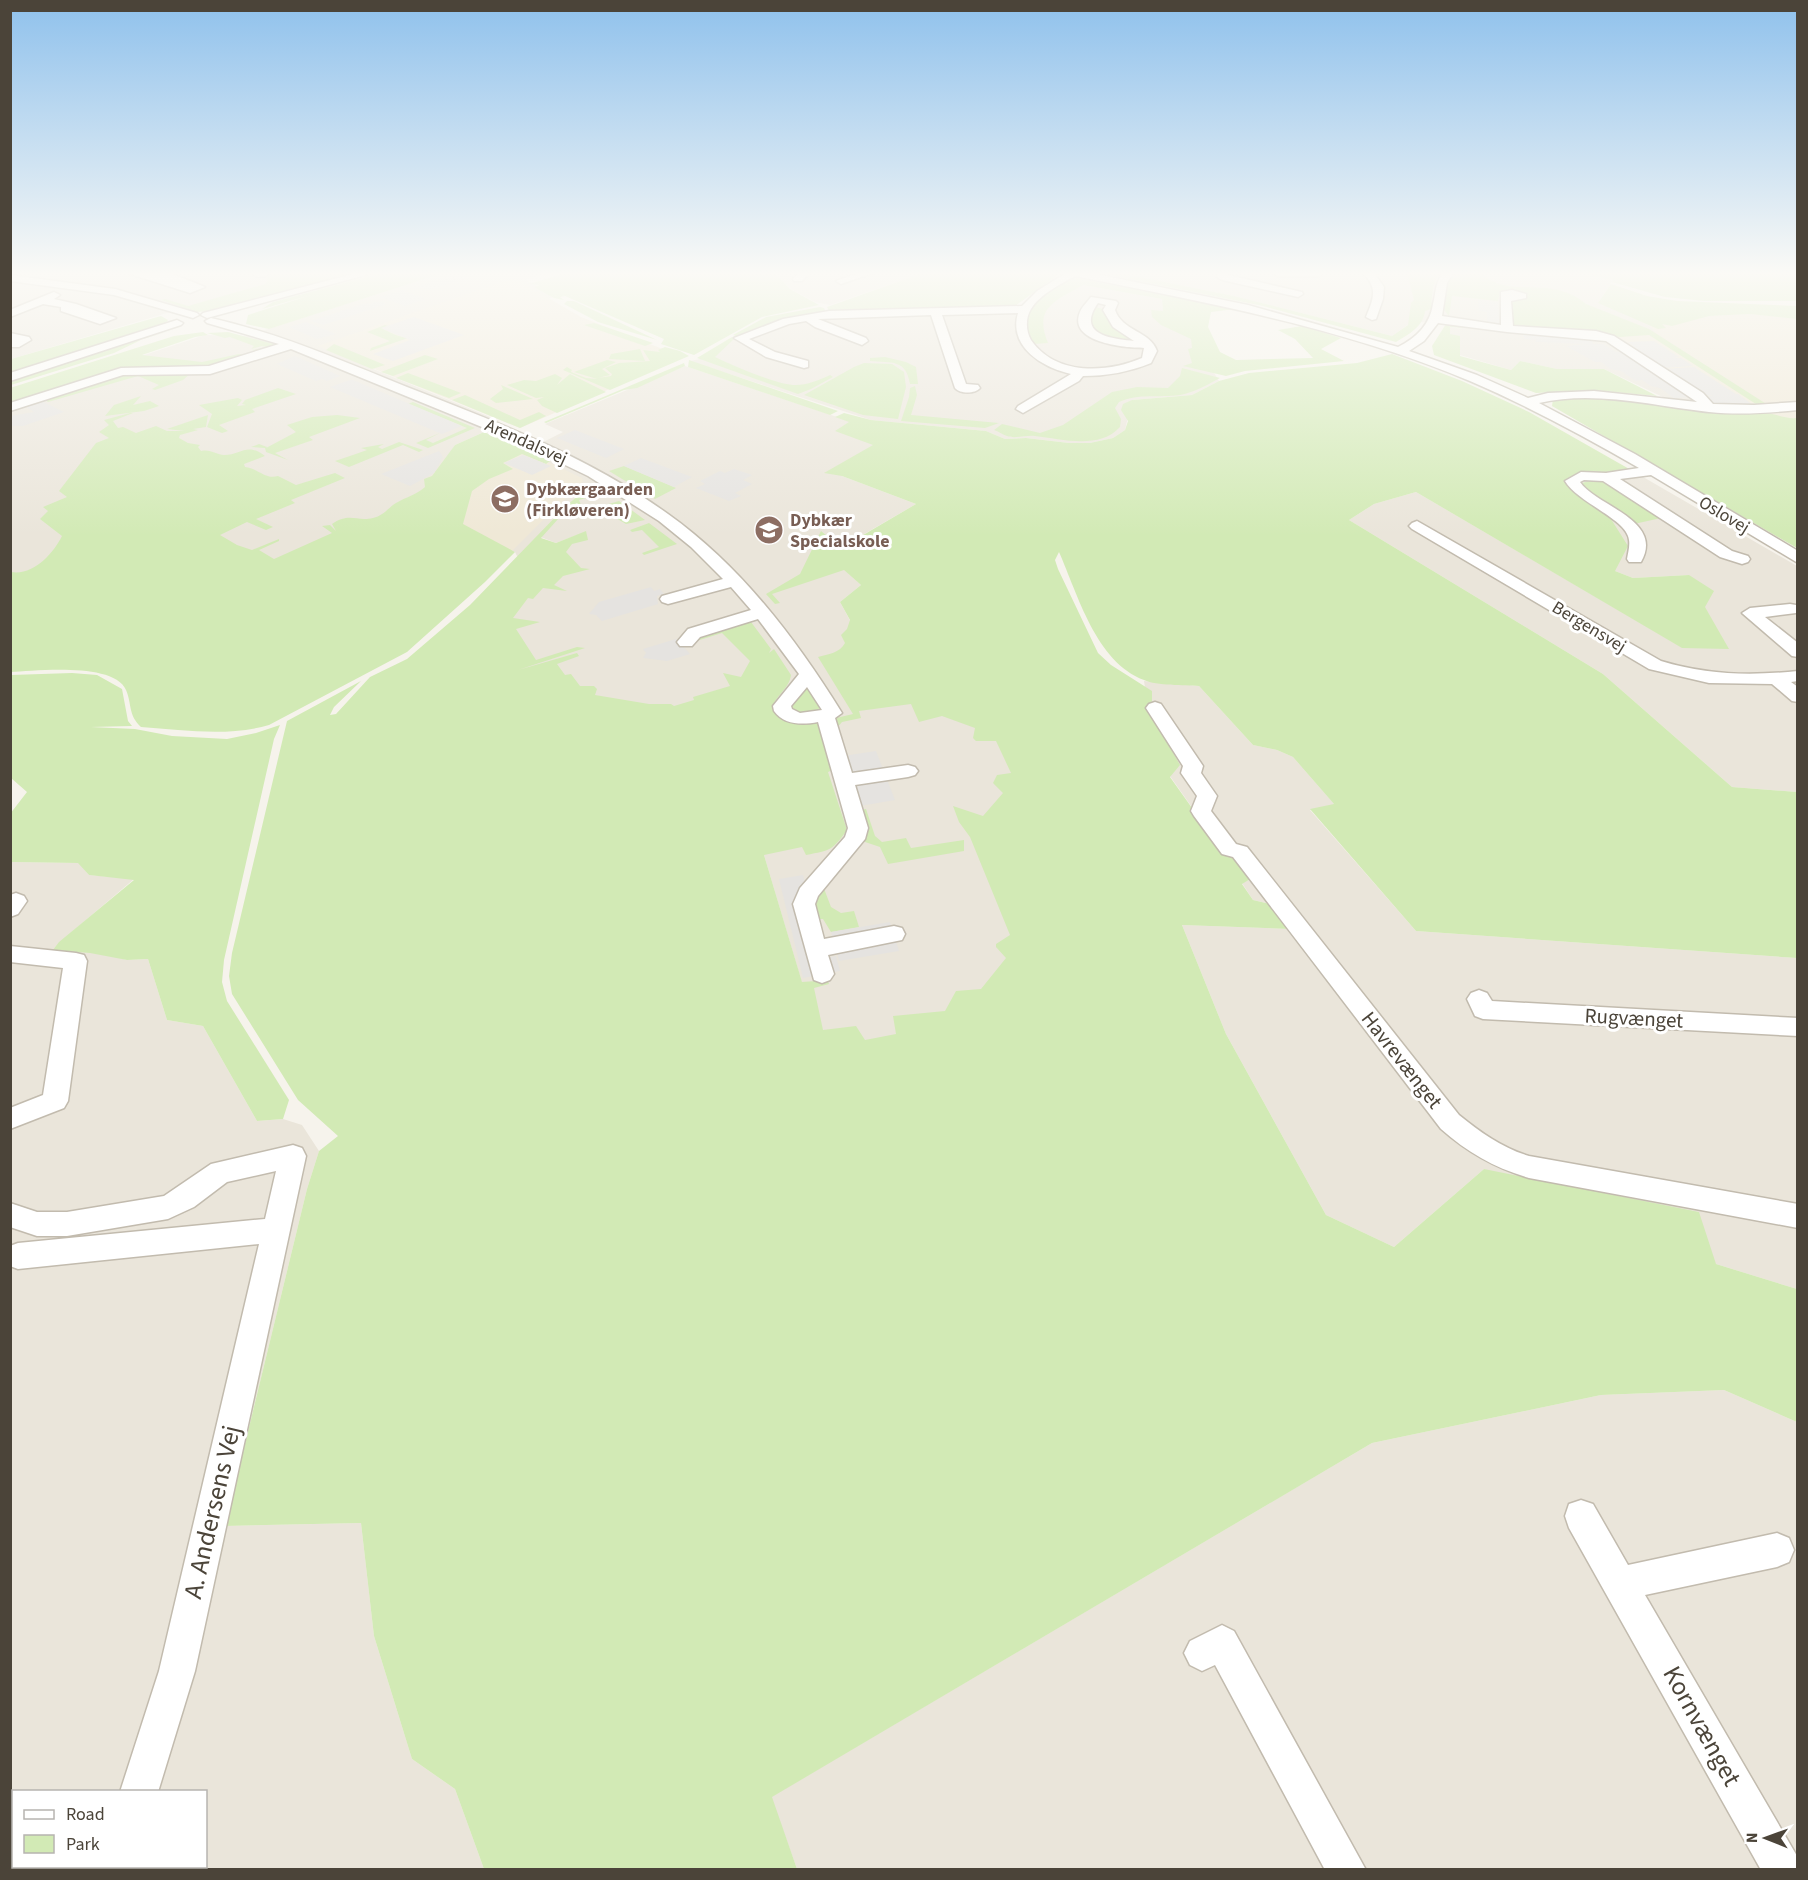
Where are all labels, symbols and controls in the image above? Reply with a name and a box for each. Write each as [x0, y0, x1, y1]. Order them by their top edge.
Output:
street label: Arendalsvej [481, 413, 571, 471]
place label: Dybkærgaarden (Firkløveren) [526, 477, 653, 523]
school or university icon: Dybkærgaarden (Firkløveren) [489, 483, 521, 515]
street label: Oslovej [1694, 490, 1754, 540]
place label: Dybkær Specialskole [790, 508, 889, 554]
school or university icon: Dybkær Specialskole [753, 514, 785, 546]
street label: Bergensvej [1547, 595, 1631, 659]
street label: Rugvænget [1584, 1000, 1684, 1036]
street label: Havrevænget [1354, 1005, 1450, 1115]
street label: A. Andersens Vej [174, 1422, 250, 1602]
street label: Kornvænget [1654, 1659, 1750, 1793]
legend [12, 1790, 207, 1868]
text: Road [66, 1802, 105, 1827]
north arrow [1736, 1808, 1796, 1868]
text: Park [66, 1832, 100, 1857]
text: N [1741, 1832, 1763, 1843]

